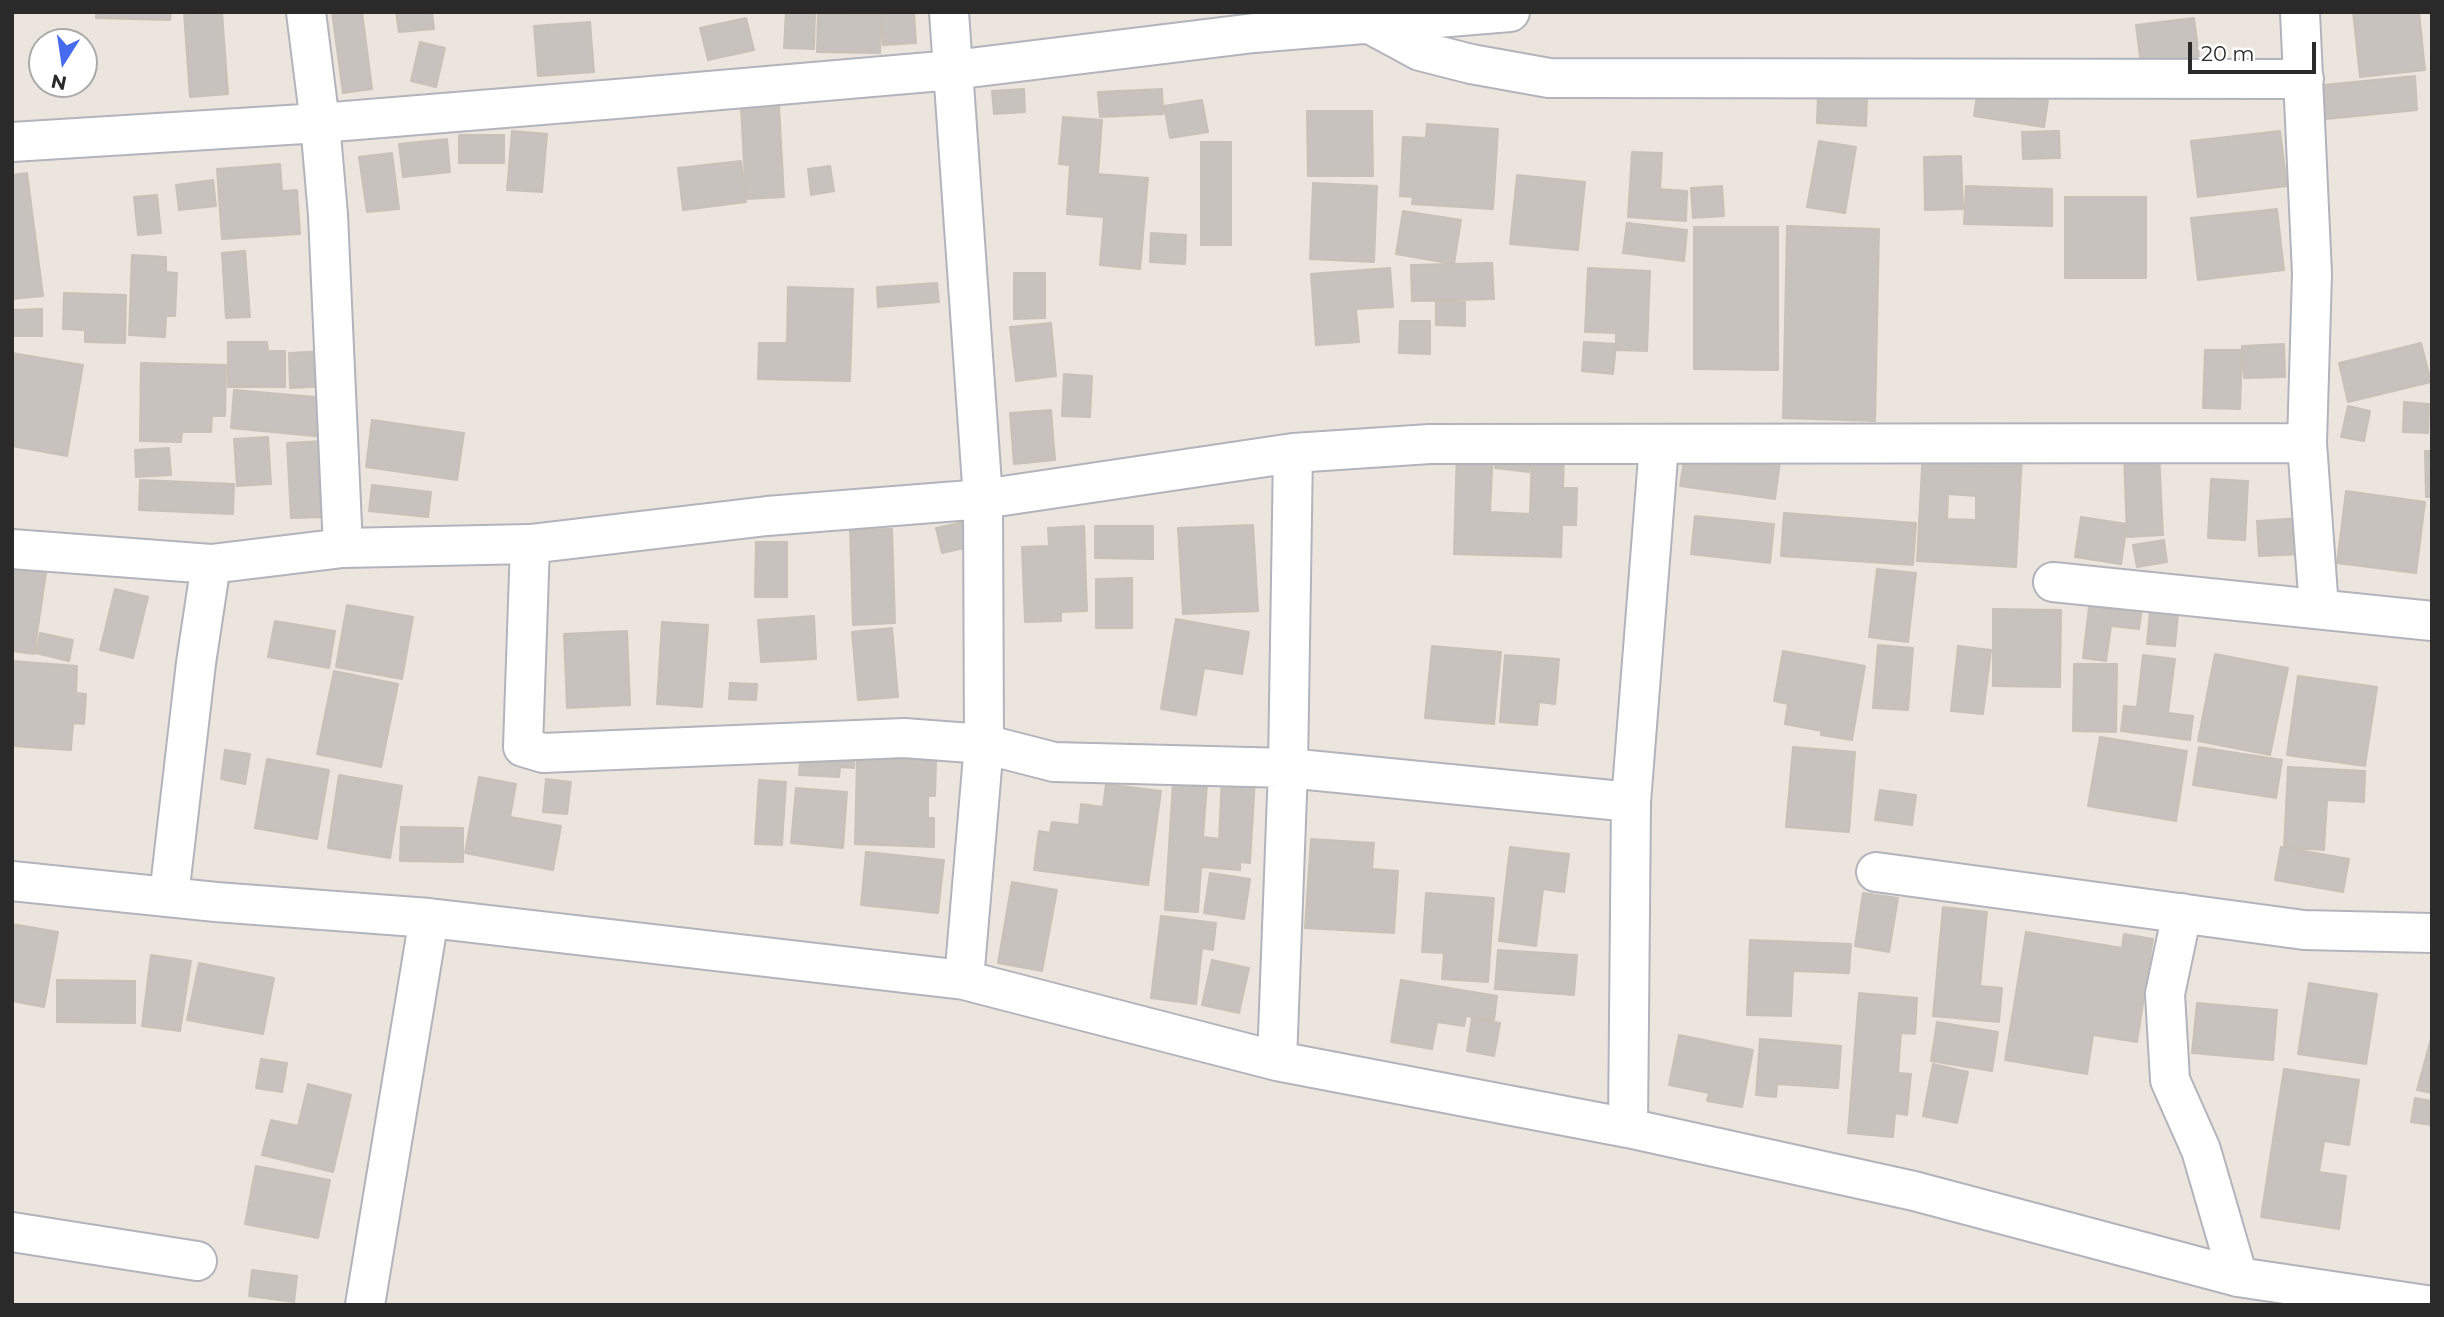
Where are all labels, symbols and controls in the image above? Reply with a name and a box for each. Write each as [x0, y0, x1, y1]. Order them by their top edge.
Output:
north arrow [28, 28, 98, 98]
scale bar [2192, 28, 2320, 72]
text: 20 m [2201, 41, 2255, 66]
text: N [49, 69, 69, 95]

